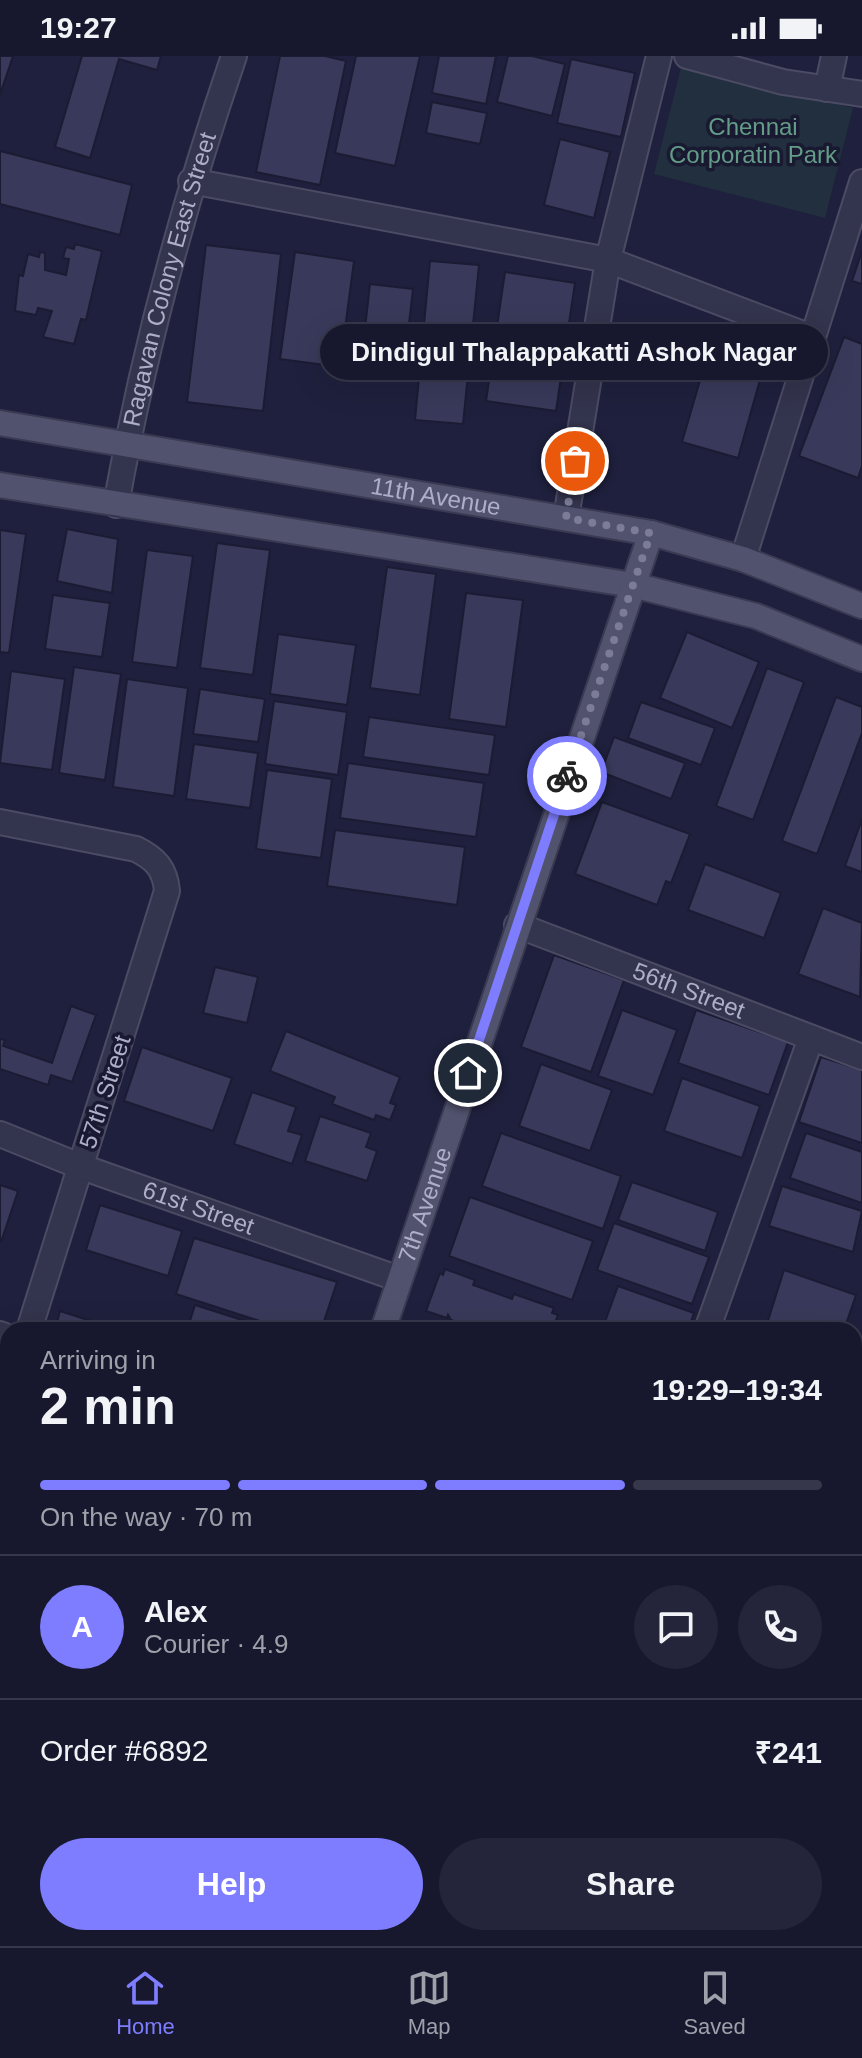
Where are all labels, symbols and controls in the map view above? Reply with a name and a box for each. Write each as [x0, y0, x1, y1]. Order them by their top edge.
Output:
text: 19:27 [40, 11, 117, 44]
park label: Chennai Corporatin Park [669, 113, 838, 168]
street label: Ragavan Colony East Street [118, 129, 221, 429]
callout: Dindigul Thalappakatti Ashok Nagar [321, 325, 829, 381]
text: Dindigul Thalappakatti Ashok Nagar [351, 337, 797, 367]
pin [541, 427, 609, 495]
icon: bag [553, 439, 597, 483]
street label: 11th Avenue [369, 472, 503, 520]
courier [527, 736, 607, 816]
icon: bike [545, 754, 589, 798]
street label: 56th Street [629, 957, 749, 1024]
street label: 57th Street [74, 1032, 136, 1152]
pin [434, 1039, 502, 1107]
icon: home [446, 1051, 490, 1095]
street label: 7th Avenue [393, 1144, 456, 1266]
street label: 61st Street [139, 1176, 258, 1240]
text: Arriving in [40, 1345, 156, 1375]
text: 19:29–19:34 [652, 1373, 822, 1406]
text: 2 min [40, 1377, 176, 1435]
text: On the way · 70 m [40, 1502, 252, 1532]
button: chat [634, 1585, 718, 1669]
button: phone [738, 1585, 822, 1669]
text: Alex [144, 1595, 207, 1628]
text: A [71, 1610, 93, 1643]
text: Courier · 4.9 [144, 1629, 289, 1659]
text: Order #6892 [40, 1734, 208, 1767]
text: ₹241 [755, 1736, 822, 1769]
button: Help [40, 1838, 423, 1930]
button: Share [439, 1838, 822, 1930]
tab: Home [116, 1966, 175, 2040]
tab: Map [407, 1966, 451, 2040]
tab: Saved [683, 1966, 746, 2040]

